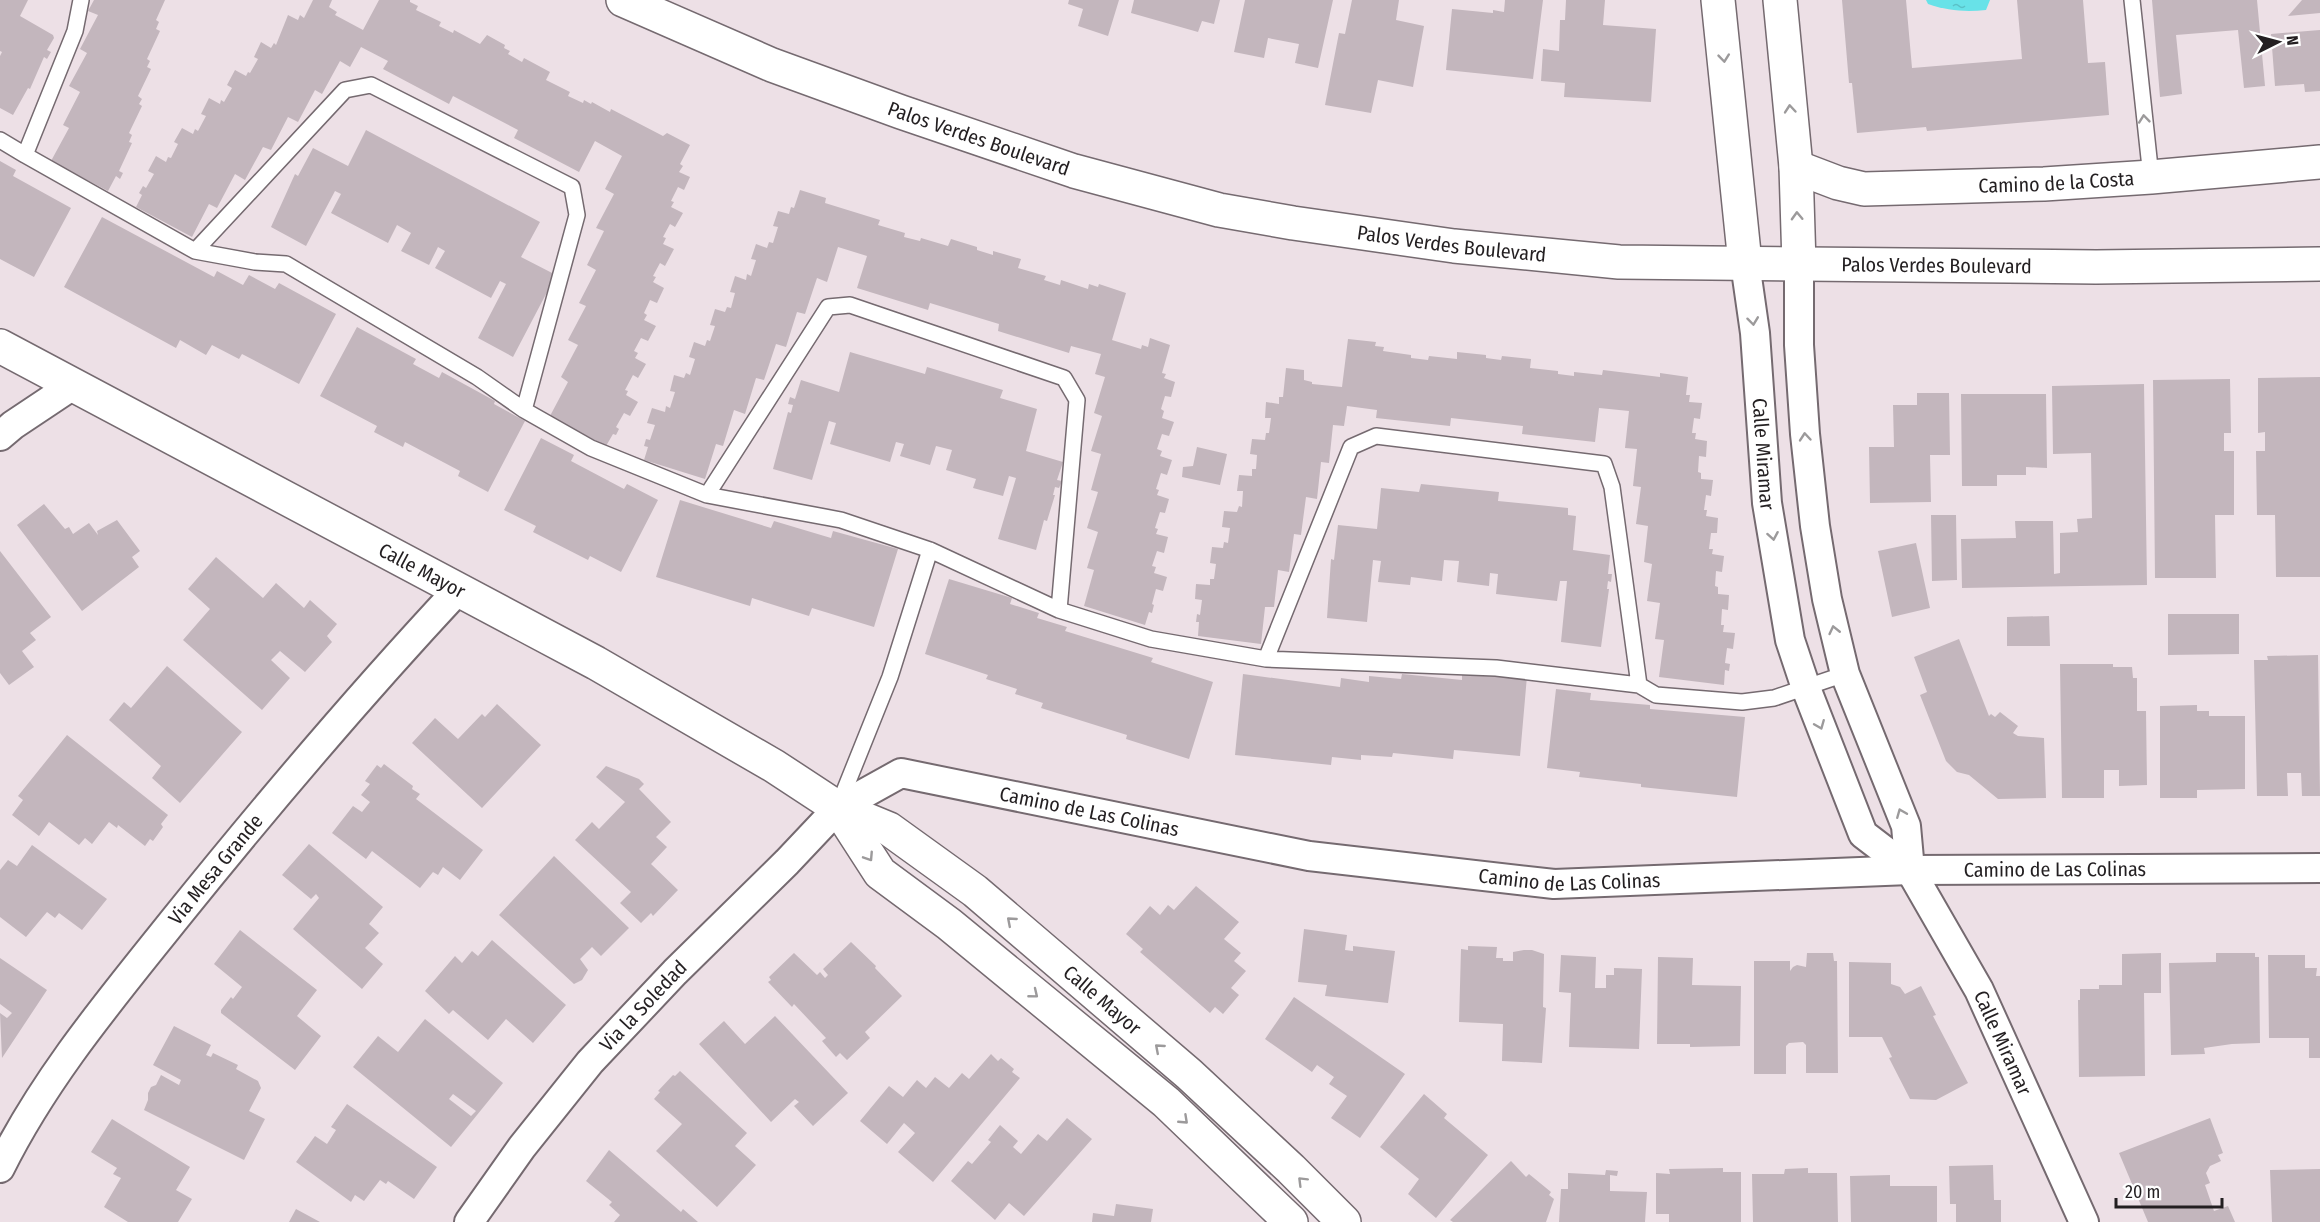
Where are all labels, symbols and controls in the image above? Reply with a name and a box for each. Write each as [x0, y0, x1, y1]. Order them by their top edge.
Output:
north arrow [2248, 12, 2308, 72]
text: N [2282, 35, 2302, 46]
one-way arrow [1717, 54, 1730, 63]
street label: Palos Verdes Boulevard [885, 96, 1073, 181]
one-way arrow [1784, 105, 1797, 114]
one-way arrow [2139, 115, 2151, 124]
street label: Camino de la Costa [1978, 166, 2135, 198]
one-way arrow [1791, 211, 1803, 220]
street label: Palos Verdes Boulevard [1356, 220, 1547, 267]
street label: Palos Verdes Boulevard [1841, 252, 2032, 278]
one-way arrow [1746, 317, 1759, 326]
street label: Calle Miramar [1748, 397, 1780, 512]
one-way arrow [1799, 433, 1812, 442]
one-way arrow [1766, 531, 1779, 541]
street label: Calle Mayor [375, 538, 469, 603]
one-way arrow [1829, 625, 1842, 635]
one-way arrow [1813, 718, 1825, 729]
street label: Camino de Las Colinas [998, 781, 1181, 841]
one-way arrow [1896, 808, 1908, 819]
street label: Via Mesa Grande [163, 809, 268, 929]
one-way arrow [862, 851, 874, 861]
street label: Camino de Las Colinas [1964, 857, 2146, 882]
street label: Camino de Las Colinas [1477, 863, 1661, 896]
one-way arrow [1007, 918, 1018, 929]
street label: Via la Soledad [594, 955, 692, 1056]
street label: Calle Mayor [1059, 960, 1146, 1040]
one-way arrow [1028, 987, 1039, 998]
street label: Calle Miramar [1969, 987, 2037, 1099]
one-way arrow [1155, 1045, 1166, 1056]
one-way arrow [1177, 1112, 1188, 1123]
scale bar [2116, 1171, 2222, 1209]
one-way arrow [1299, 1177, 1310, 1188]
text: 20 m [2125, 1181, 2160, 1203]

